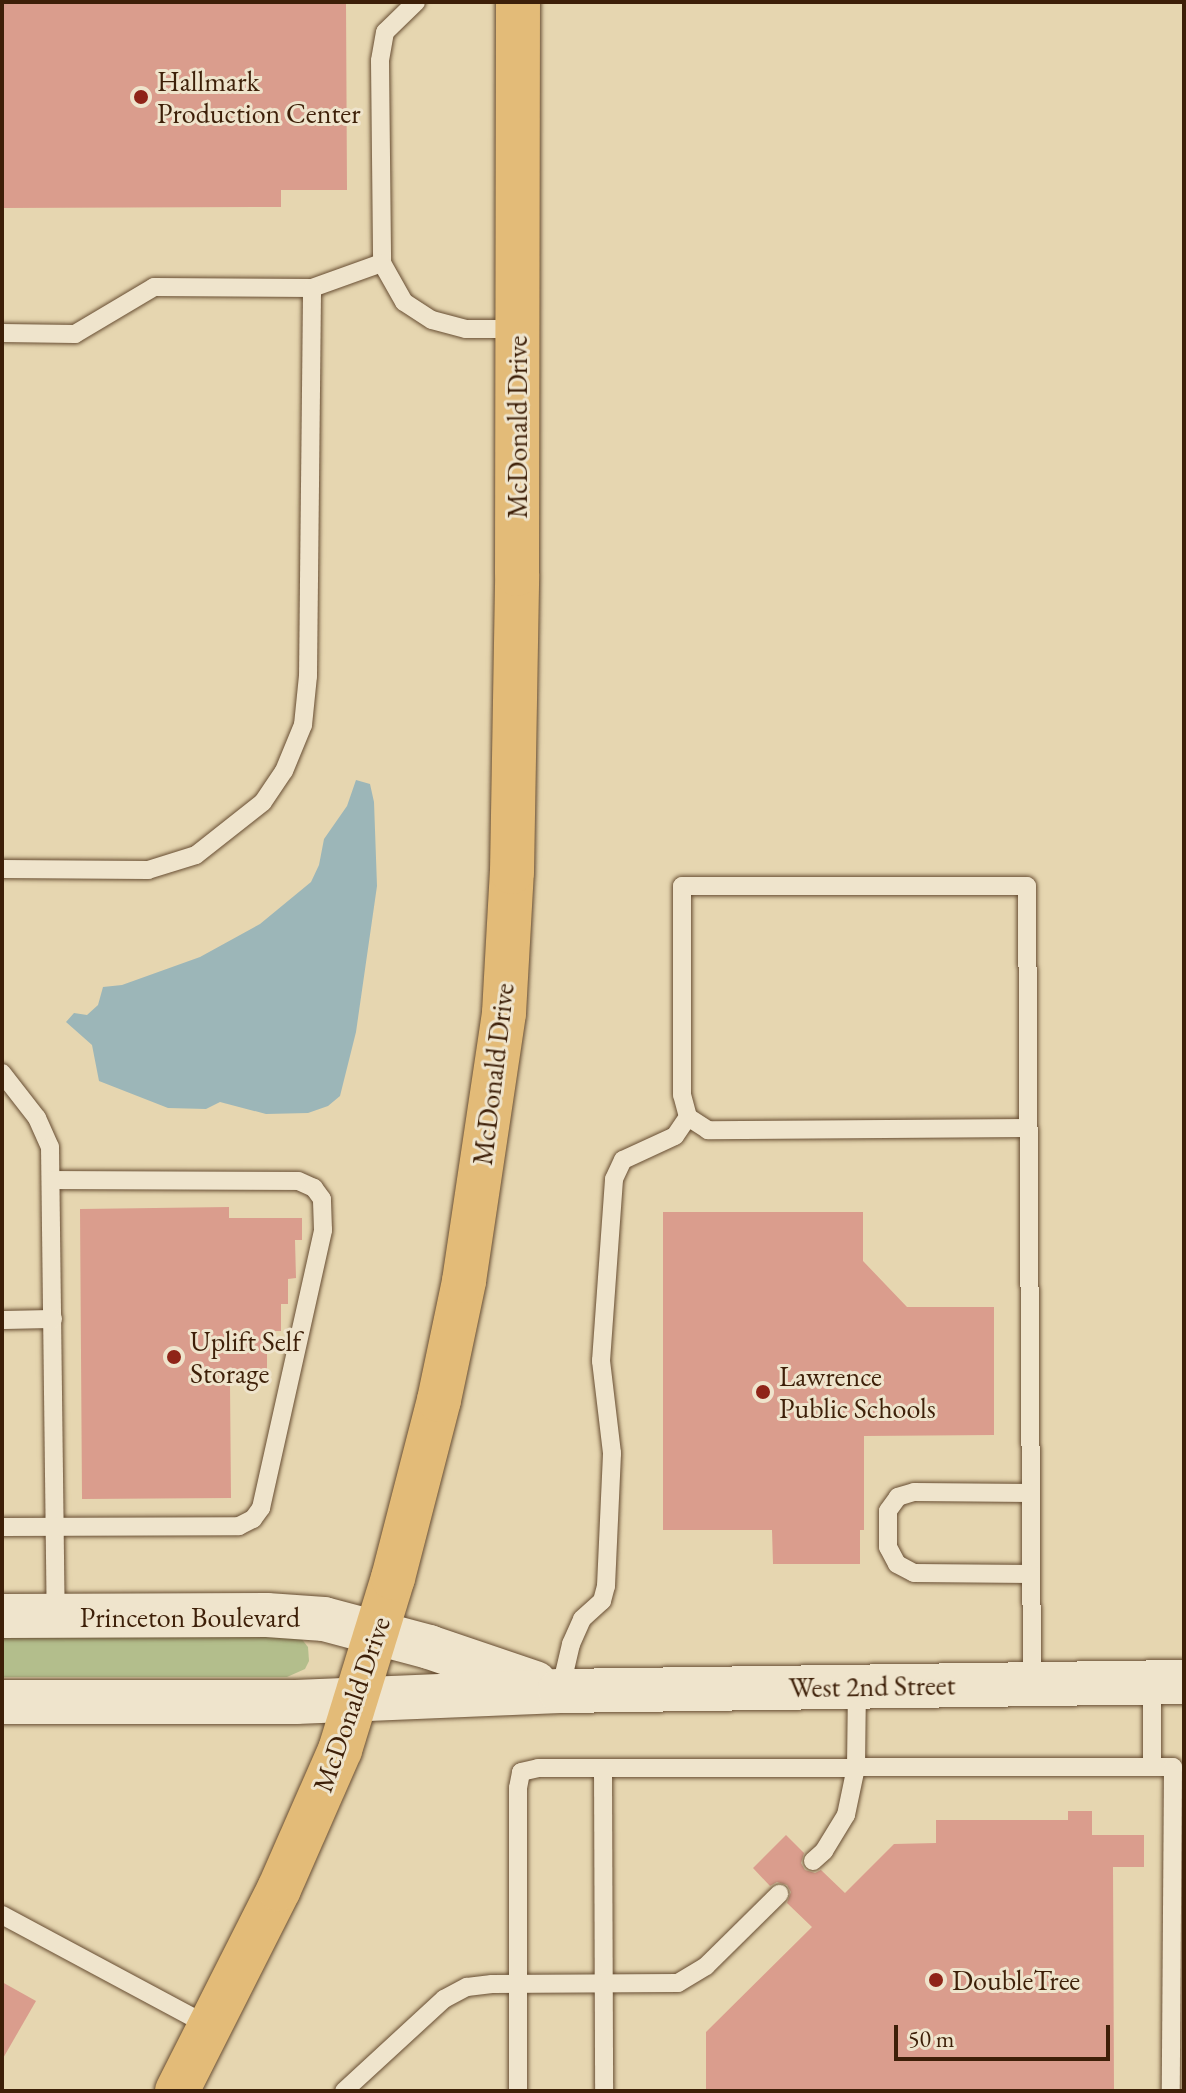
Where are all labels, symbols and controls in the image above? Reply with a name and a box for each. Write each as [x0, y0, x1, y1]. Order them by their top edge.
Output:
place label: Hallmark Production Center [157, 64, 361, 130]
marker: Hallmark Production Center [132, 88, 150, 106]
street label: McDonald Drive [500, 335, 534, 519]
street label: McDonald Drive [465, 981, 521, 1167]
place label: Uplift Self Storage [190, 1324, 301, 1390]
marker: Uplift Self Storage [165, 1348, 183, 1366]
place label: Lawrence Public Schools [779, 1359, 936, 1425]
marker: Lawrence Public Schools [754, 1383, 772, 1401]
street label: Princeton Boulevard [80, 1600, 300, 1634]
street label: McDonald Drive [305, 1612, 397, 1796]
street label: West 2nd Street [788, 1668, 956, 1704]
place label: DoubleTree [952, 1963, 1080, 1997]
marker: DoubleTree [927, 1971, 945, 1989]
scale bar [898, 2009, 1114, 2059]
text: 50 m [908, 2023, 955, 2054]

